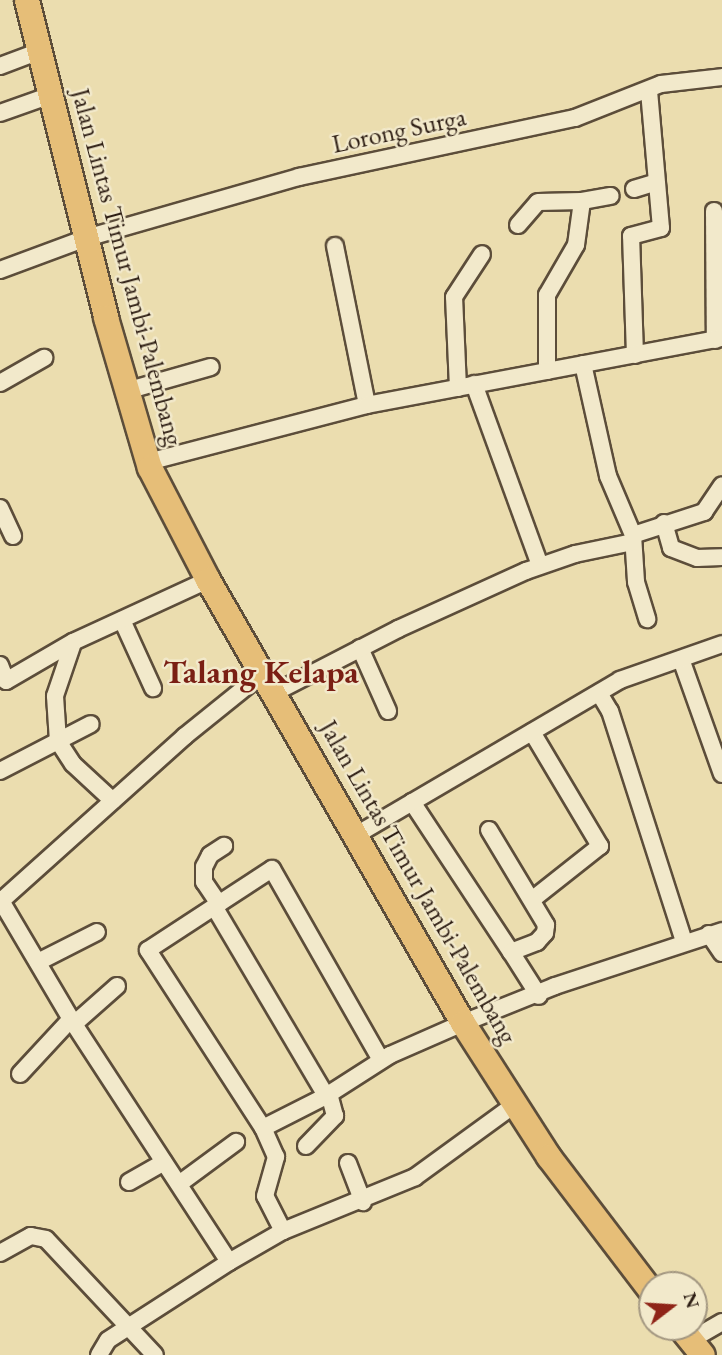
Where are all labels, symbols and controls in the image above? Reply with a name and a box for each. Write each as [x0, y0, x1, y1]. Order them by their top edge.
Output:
street label: Jalan Lintas Timur Jambi-Palembang [64, 85, 190, 449]
street label: Lorong Surga [329, 102, 469, 160]
district label: Talang Kelapa [163, 652, 359, 692]
street label: Jalan Lintas Timur Jambi-Palembang [312, 715, 524, 1049]
north arrow [638, 1271, 708, 1341]
text: N [677, 1289, 706, 1311]

